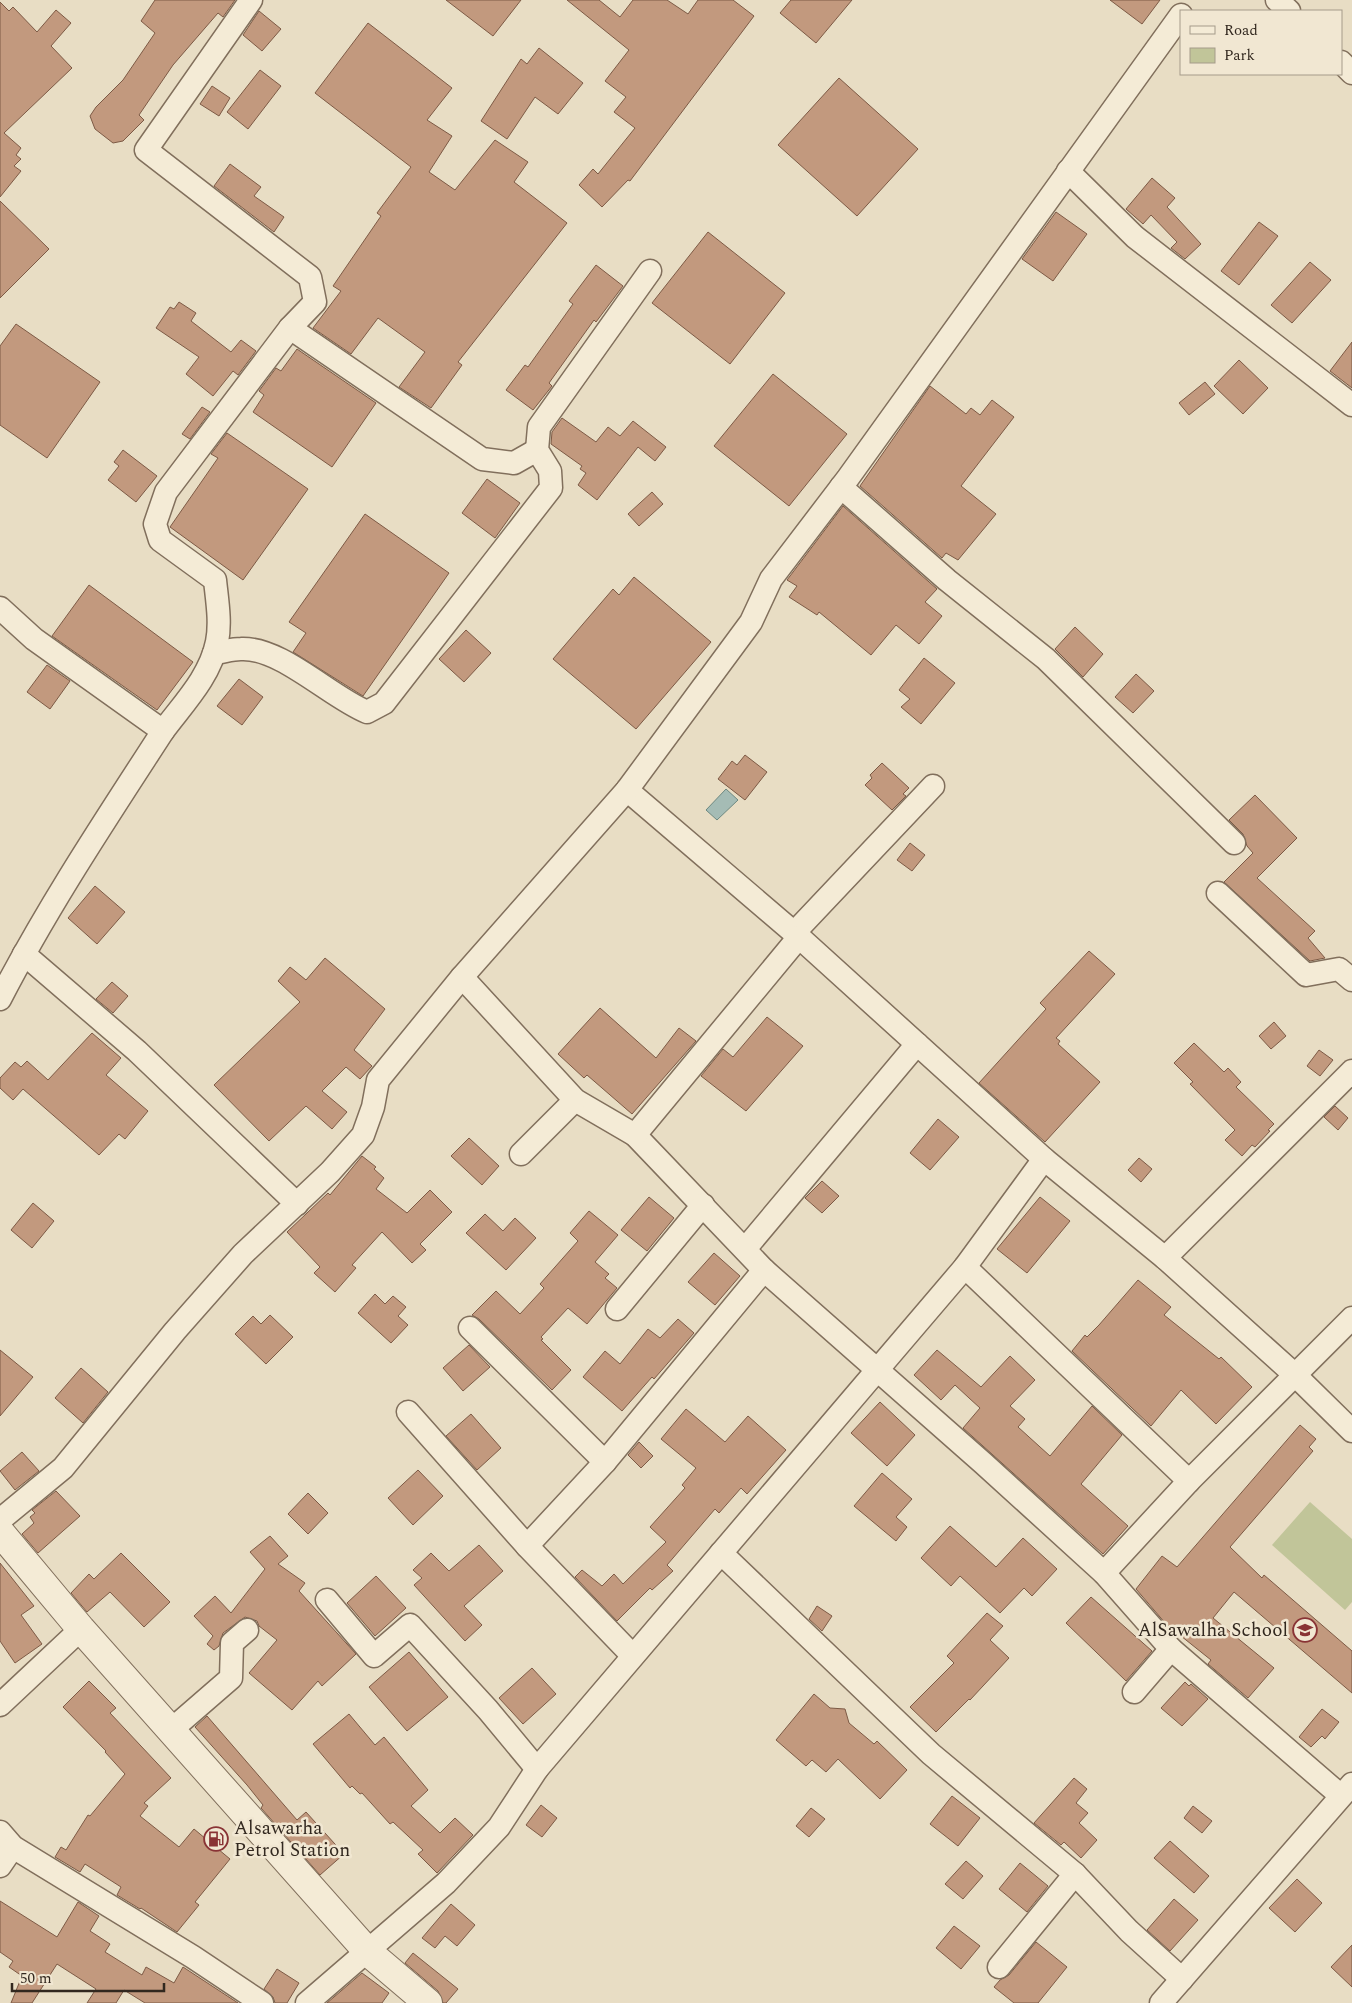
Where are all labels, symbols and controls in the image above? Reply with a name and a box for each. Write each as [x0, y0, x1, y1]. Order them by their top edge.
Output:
legend [1180, 10, 1342, 75]
text: Road [1224, 19, 1258, 42]
text: Park [1224, 44, 1255, 67]
place label: AlSawalha School [1138, 1616, 1288, 1645]
school or university icon: AlSawalha School [1292, 1617, 1318, 1643]
place label: Alsawarha Petrol Station [234, 1814, 350, 1865]
fuel station icon: Alsawarha Petrol Station [203, 1826, 229, 1852]
scale bar [12, 1960, 165, 1992]
text: 50 m [20, 1967, 52, 1990]

